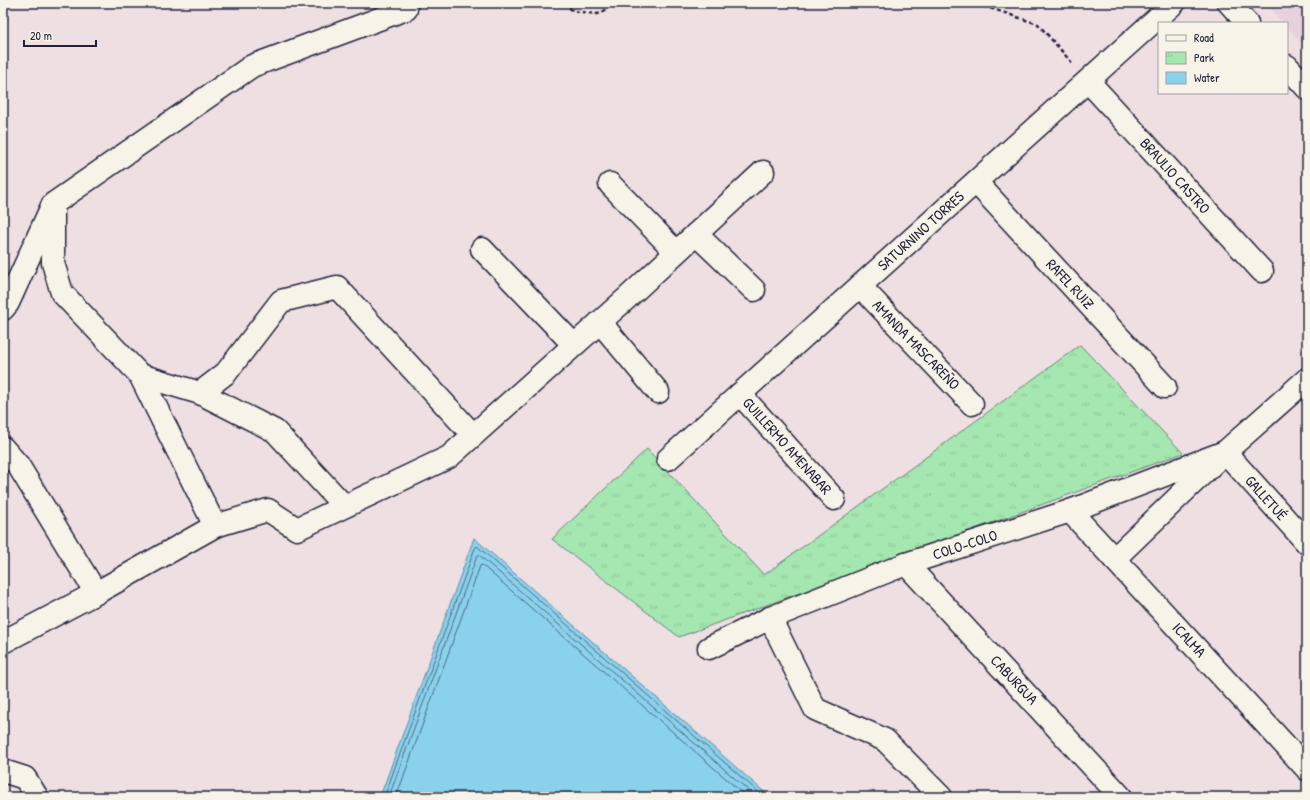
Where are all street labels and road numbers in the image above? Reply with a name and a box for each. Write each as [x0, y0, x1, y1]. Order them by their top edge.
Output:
street label: BRAULIO CASTRO [1136, 133, 1215, 218]
street label: SATURNINO TORRES [873, 186, 969, 275]
street label: RAFEL RUIZ [1042, 254, 1099, 314]
street label: AMANDA MASCAREÑO [868, 295, 965, 394]
street label: GUILLERMO AMENABAR [738, 392, 837, 499]
street label: GALLETUÉ [1240, 470, 1293, 525]
street label: COLO-COLO [930, 524, 1000, 565]
street label: ICALMA [1168, 618, 1211, 662]
street label: CABURGUA [986, 650, 1043, 710]

